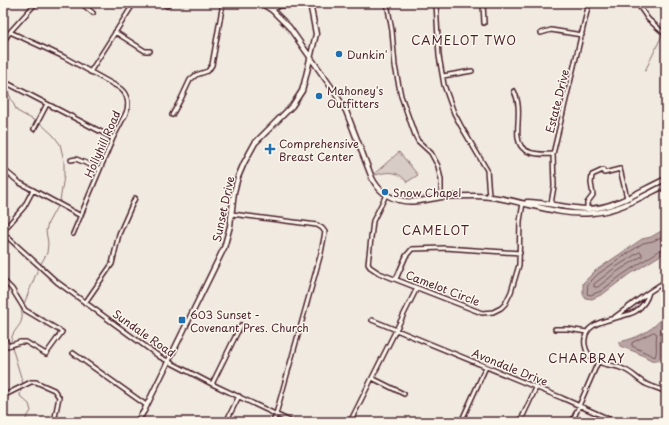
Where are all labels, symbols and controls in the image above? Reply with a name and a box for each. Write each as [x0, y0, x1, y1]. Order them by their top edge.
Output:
district label: CAMELOT TWO [411, 31, 517, 49]
place label: Dunkin' [347, 46, 388, 63]
marker: Dunkin' [334, 49, 344, 59]
street label: Estate Drive [541, 67, 573, 135]
place label: Mahoney's Outfitters [327, 82, 383, 112]
marker: Mahoney's Outfitters [314, 91, 324, 101]
street label: Hollyhill Road [80, 108, 124, 180]
place label: Comprehensive Breast Center [279, 135, 359, 165]
marker: Comprehensive Breast Center [264, 143, 276, 155]
street label: Sunset Drive [208, 174, 238, 244]
place label: Snow Chapel [393, 184, 461, 201]
marker: Snow Chapel [380, 187, 390, 197]
district label: CAMELOT [402, 221, 470, 239]
street label: Camelot Circle [403, 266, 483, 310]
street label: Sundale Road [109, 305, 179, 361]
place label: 603 Sunset - Covenant Pres. Church [190, 306, 309, 336]
marker: 603 Sunset - Covenant Pres. Church [177, 315, 187, 325]
street label: Avondale Drive [470, 344, 551, 390]
district label: CHARBRAY [548, 349, 626, 367]

